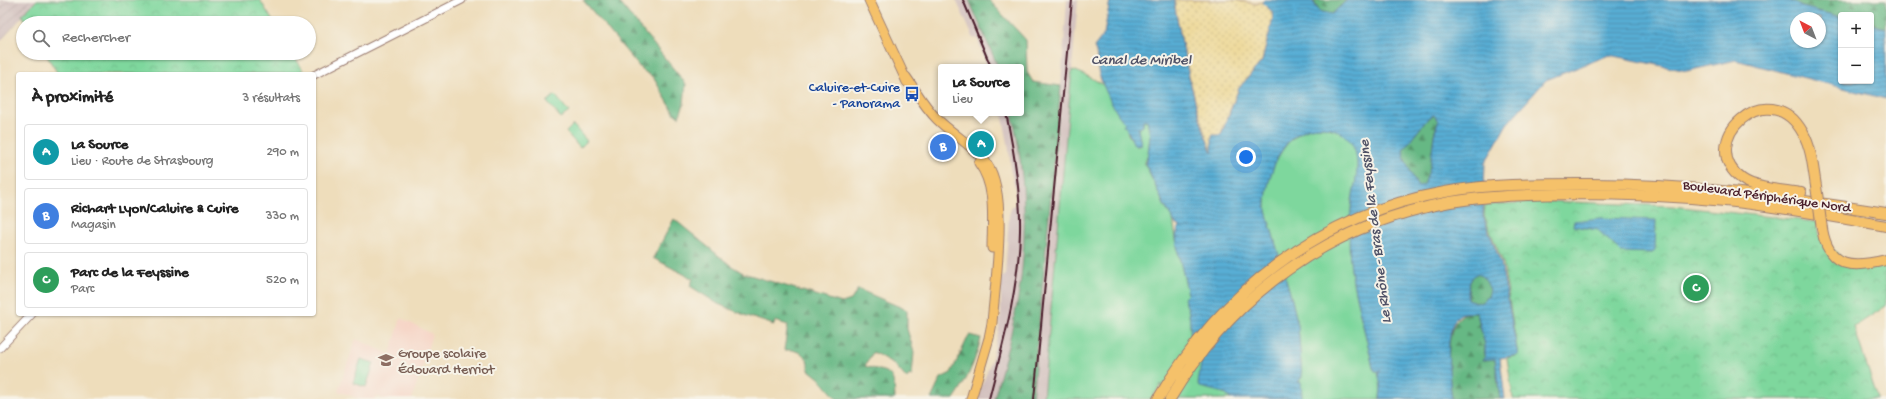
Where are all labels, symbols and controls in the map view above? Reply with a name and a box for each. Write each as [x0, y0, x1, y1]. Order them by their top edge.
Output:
north arrow [1790, 12, 1826, 48]
map controls [1838, 12, 1874, 84]
button: + [1838, 12, 1874, 48]
search box [16, 16, 316, 60]
icon: search [30, 27, 52, 49]
text: Rechercher [62, 29, 130, 47]
button: − [1838, 48, 1874, 84]
water label: Canal de Miribel [1091, 52, 1193, 70]
popup [938, 64, 1024, 116]
text: La Source [952, 74, 1010, 92]
place label: Caluire-et-Cuire - Panorama [809, 80, 901, 113]
bus stop icon: Caluire-et-Cuire - Panorama [903, 85, 921, 103]
text: À proximité [32, 88, 113, 108]
text: 3 résultats [242, 91, 300, 106]
text: Lieu [952, 92, 973, 107]
pin: A [968, 129, 994, 159]
pin: B [930, 132, 956, 162]
text: La Source [71, 136, 128, 154]
water label: Le Rhône - Bras de la Feyssine [1356, 138, 1396, 325]
text: A [42, 145, 50, 160]
text: 290 m [266, 145, 299, 160]
your location [1236, 147, 1256, 167]
text: Lieu · Route de Strasbourg [71, 154, 213, 169]
street label: Boulevard Périphérique Nord [1681, 177, 1853, 218]
text: Richart Lyon/Caluire & Cuire [71, 200, 239, 218]
text: B [43, 209, 49, 224]
text: 330 m [266, 209, 299, 224]
text: Magasin [71, 218, 116, 233]
text: Parc de la Feyssine [71, 264, 189, 282]
text: C [42, 273, 50, 288]
text: 520 m [266, 273, 299, 288]
pin: C [1683, 273, 1709, 303]
text: Parc [71, 282, 94, 297]
place label: Groupe scolaire Édouard Herriot [398, 346, 495, 379]
school or university icon: Groupe scolaire Édouard Herriot [377, 351, 395, 369]

